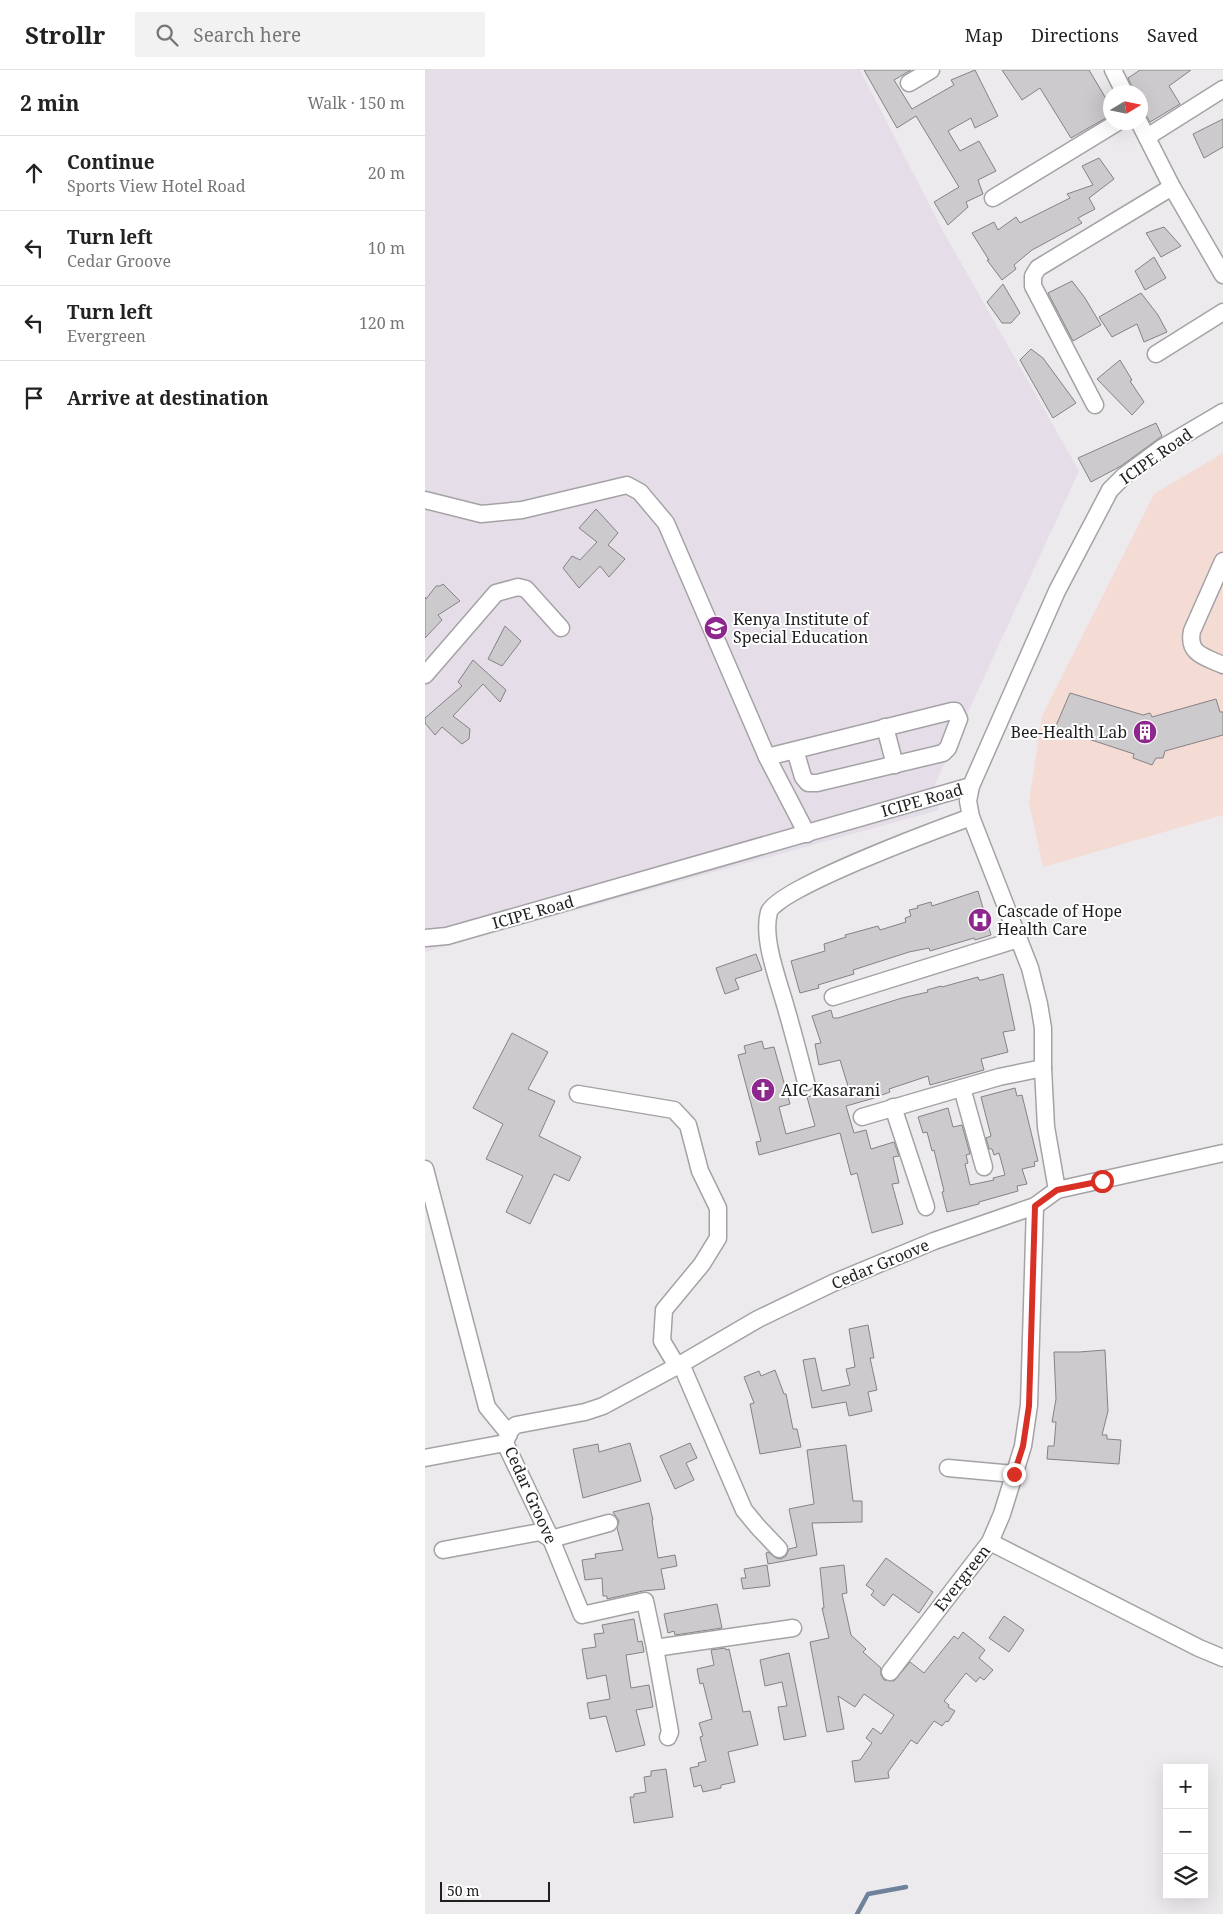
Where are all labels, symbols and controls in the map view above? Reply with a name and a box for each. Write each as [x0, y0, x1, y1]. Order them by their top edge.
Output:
search box [135, 12, 485, 57]
text: Strollr [25, 18, 105, 51]
icon: search [153, 21, 181, 49]
text: Search here [193, 22, 301, 48]
text: Map [965, 23, 1003, 47]
text: Directions [1031, 23, 1119, 47]
text: Saved [1147, 23, 1198, 47]
north arrow [1103, 85, 1148, 130]
text: 2 min [20, 89, 79, 117]
text: Walk · 150 m [308, 92, 405, 114]
text: Continue [67, 149, 155, 175]
icon: ahead [20, 159, 48, 187]
text: 20 m [368, 162, 405, 184]
text: Sports View Hotel Road [67, 175, 246, 197]
text: Turn left [67, 224, 153, 250]
icon: left [20, 234, 48, 262]
text: 10 m [368, 237, 405, 259]
text: Cedar Groove [67, 250, 171, 272]
text: Turn left [67, 299, 153, 325]
icon: left [20, 309, 48, 337]
text: 120 m [359, 312, 405, 334]
text: Evergreen [67, 325, 146, 347]
icon: arrive [20, 384, 48, 412]
text: Arrive at destination [67, 385, 269, 411]
street label: ICIPE Road [1115, 423, 1197, 489]
place label: Kenya Institute of Special Education [733, 608, 870, 648]
school or university icon: Kenya Institute of Special Education [703, 615, 729, 641]
building icon: Bee-Health Lab [1132, 719, 1158, 745]
place label: Bee-Health Lab [1010, 721, 1127, 743]
street label: ICIPE Road [879, 778, 966, 822]
street label: ICIPE Road [490, 890, 577, 934]
place label: Cascade of Hope Health Care [997, 900, 1122, 940]
hospital icon: Cascade of Hope Health Care [967, 907, 993, 933]
church icon: AIC Kasarani [750, 1077, 776, 1103]
place label: AIC Kasarani [781, 1079, 880, 1101]
route start [1091, 1170, 1114, 1193]
street label: Cedar Groove [828, 1234, 932, 1294]
street label: Cedar Groove [500, 1443, 562, 1547]
route end [1003, 1463, 1026, 1486]
street label: Evergreen [929, 1540, 995, 1616]
map controls [1163, 1764, 1208, 1899]
button: + [1163, 1764, 1208, 1809]
button: − [1163, 1809, 1208, 1854]
button: layers [1163, 1854, 1208, 1899]
scale bar [440, 1879, 550, 1902]
text: 50 m [447, 1881, 480, 1900]

